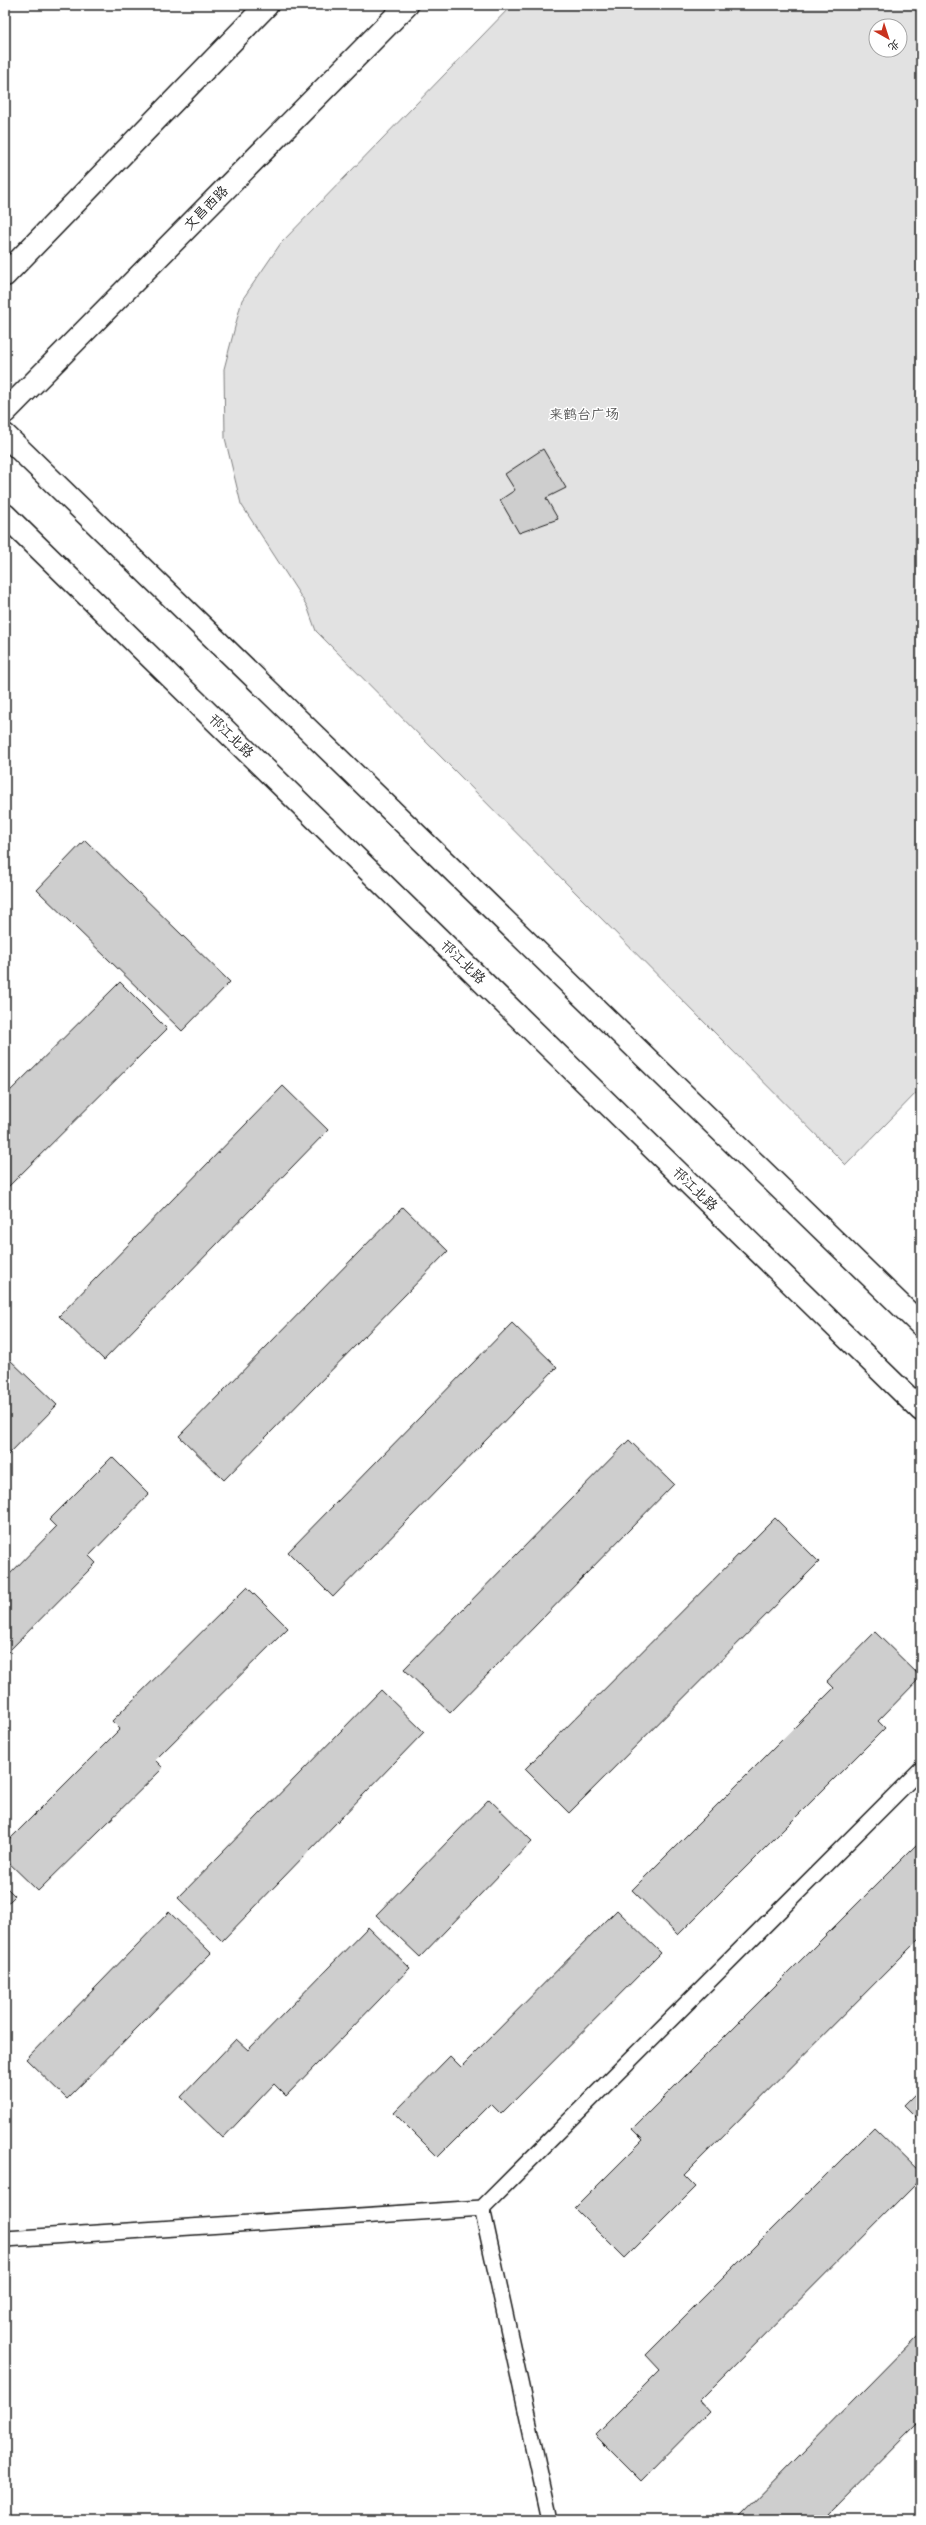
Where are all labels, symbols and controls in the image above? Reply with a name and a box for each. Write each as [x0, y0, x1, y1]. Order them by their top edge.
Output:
north arrow [868, 18, 908, 58]
text: 北 [886, 37, 902, 54]
street label: 文昌西路 [180, 182, 232, 234]
park label: 来鹤台广场 [549, 406, 619, 423]
street label: 邗江北路 [205, 710, 257, 762]
street label: 邗江北路 [437, 936, 489, 988]
street label: 邗江北路 [669, 1163, 721, 1215]

